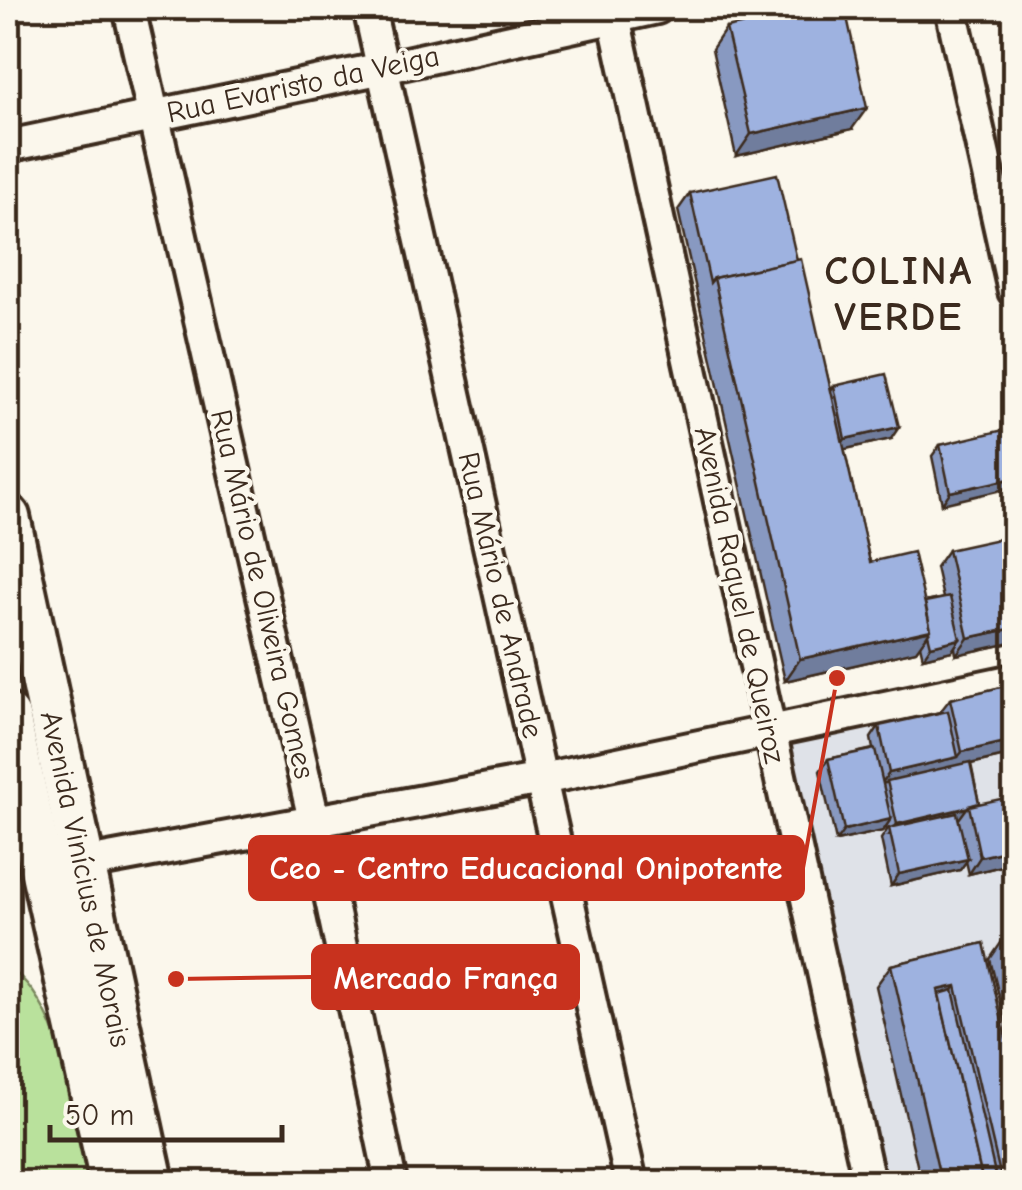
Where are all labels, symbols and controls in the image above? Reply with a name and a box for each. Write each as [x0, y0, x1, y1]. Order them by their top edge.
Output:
street label: Rua Evaristo da Veiga [164, 38, 443, 130]
district label: COLINA VERDE [824, 248, 974, 340]
street label: Rua Mário de Oliveira Gomes [203, 406, 322, 782]
street label: Avenida Raquel de Queiroz [687, 424, 792, 767]
street label: Rua Mário de Andrade [451, 449, 550, 742]
street label: Avenida Vinícius de Morais [33, 708, 138, 1050]
callout: Ceo - Centro Educacional Onipotente [250, 837, 803, 899]
text: Ceo - Centro Educacional Onipotente [270, 850, 782, 887]
callout: Mercado França [313, 946, 578, 1008]
text: Mercado França [334, 960, 558, 997]
scale bar [50, 1080, 282, 1142]
text: 50 m [65, 1098, 134, 1133]

